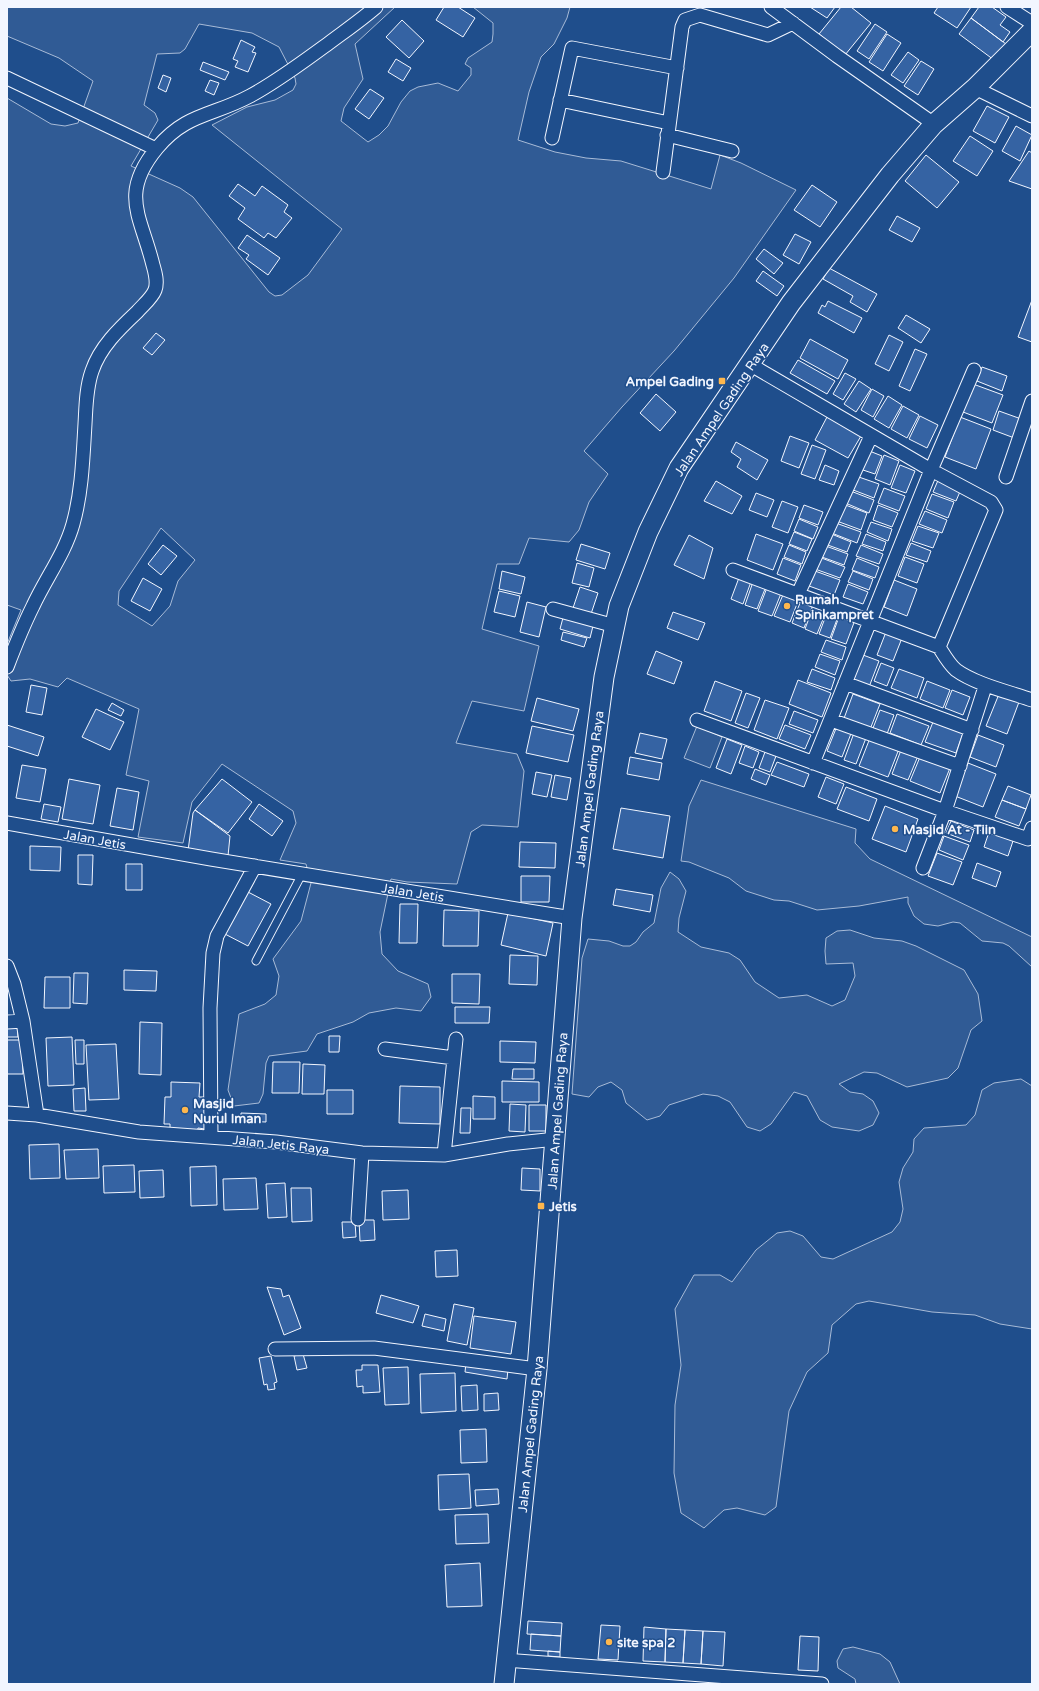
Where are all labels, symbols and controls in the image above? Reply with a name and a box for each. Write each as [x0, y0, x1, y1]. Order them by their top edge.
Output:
street label: Jalan Ampel Gading Raya [671, 340, 773, 479]
place label: Ampel Gading [626, 374, 714, 390]
marker: Ampel Gading [717, 376, 727, 386]
place label: Rumah Spinkampret [795, 592, 874, 623]
marker: Rumah Spinkampret [782, 601, 792, 611]
street label: Jalan Ampel Gading Raya [572, 710, 608, 868]
place label: Masjid At - Tiin [903, 822, 996, 838]
marker: Masjid At - Tiin [890, 824, 900, 834]
street label: Jalan Jetis [62, 827, 127, 853]
street label: Jalan Jetis [380, 880, 445, 906]
street label: Jalan Ampel Gading Raya [545, 1032, 571, 1190]
place label: Masjid Nurul Iman [193, 1096, 262, 1127]
marker: Masjid Nurul Iman [180, 1105, 190, 1115]
street label: Jalan Jetis Raya [232, 1132, 330, 1158]
place label: Jetis [548, 1199, 577, 1215]
marker: Jetis [536, 1201, 546, 1211]
street label: Jalan Ampel Gading Raya [515, 1355, 547, 1513]
place label: site spa 2 [617, 1635, 675, 1651]
marker: site spa 2 [604, 1637, 614, 1647]

